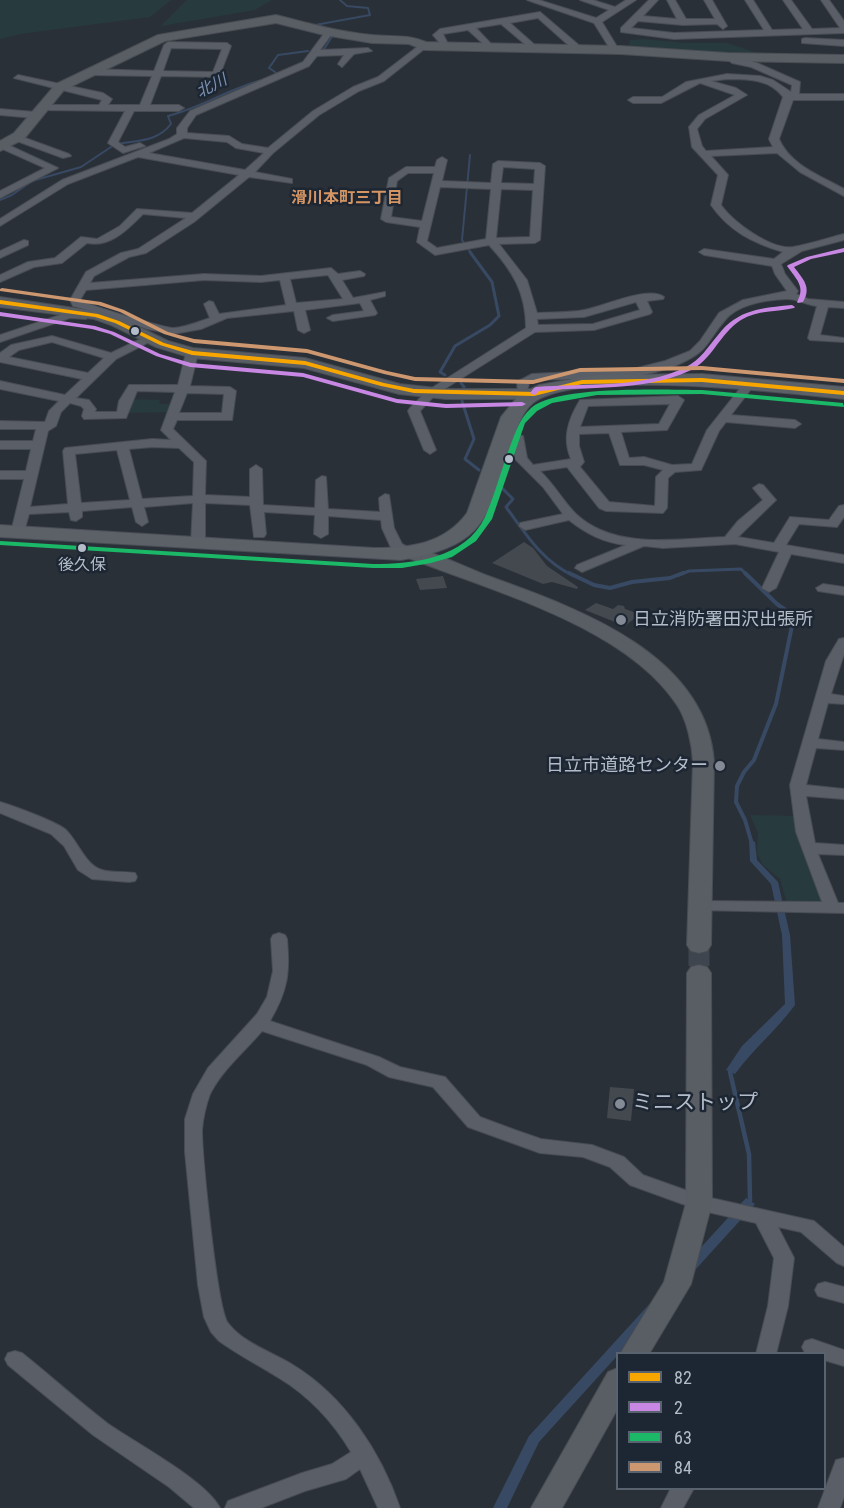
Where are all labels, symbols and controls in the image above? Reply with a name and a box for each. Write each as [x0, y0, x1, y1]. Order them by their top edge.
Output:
water label: 北川 [193, 71, 231, 103]
district label: 滑川本町三丁目 [291, 189, 403, 209]
unlabelled marker [129, 325, 141, 337]
unlabelled marker [503, 453, 515, 465]
marker: 後久保 [76, 542, 88, 554]
place label: 後久保 [58, 556, 106, 576]
place label: 日立消防署田沢出張所 [633, 609, 813, 631]
marker: 日立消防署田沢出張所 [614, 613, 628, 627]
place label: 日立市道路センター [546, 755, 708, 777]
marker: 日立市道路センター [713, 759, 727, 773]
place label: ミニストップ [632, 1091, 758, 1117]
marker: ミニストップ [613, 1097, 627, 1111]
legend [616, 1352, 826, 1490]
text: 82 [674, 1367, 692, 1388]
text: 2 [674, 1397, 683, 1418]
text: 63 [674, 1427, 692, 1448]
text: 84 [674, 1457, 692, 1478]

